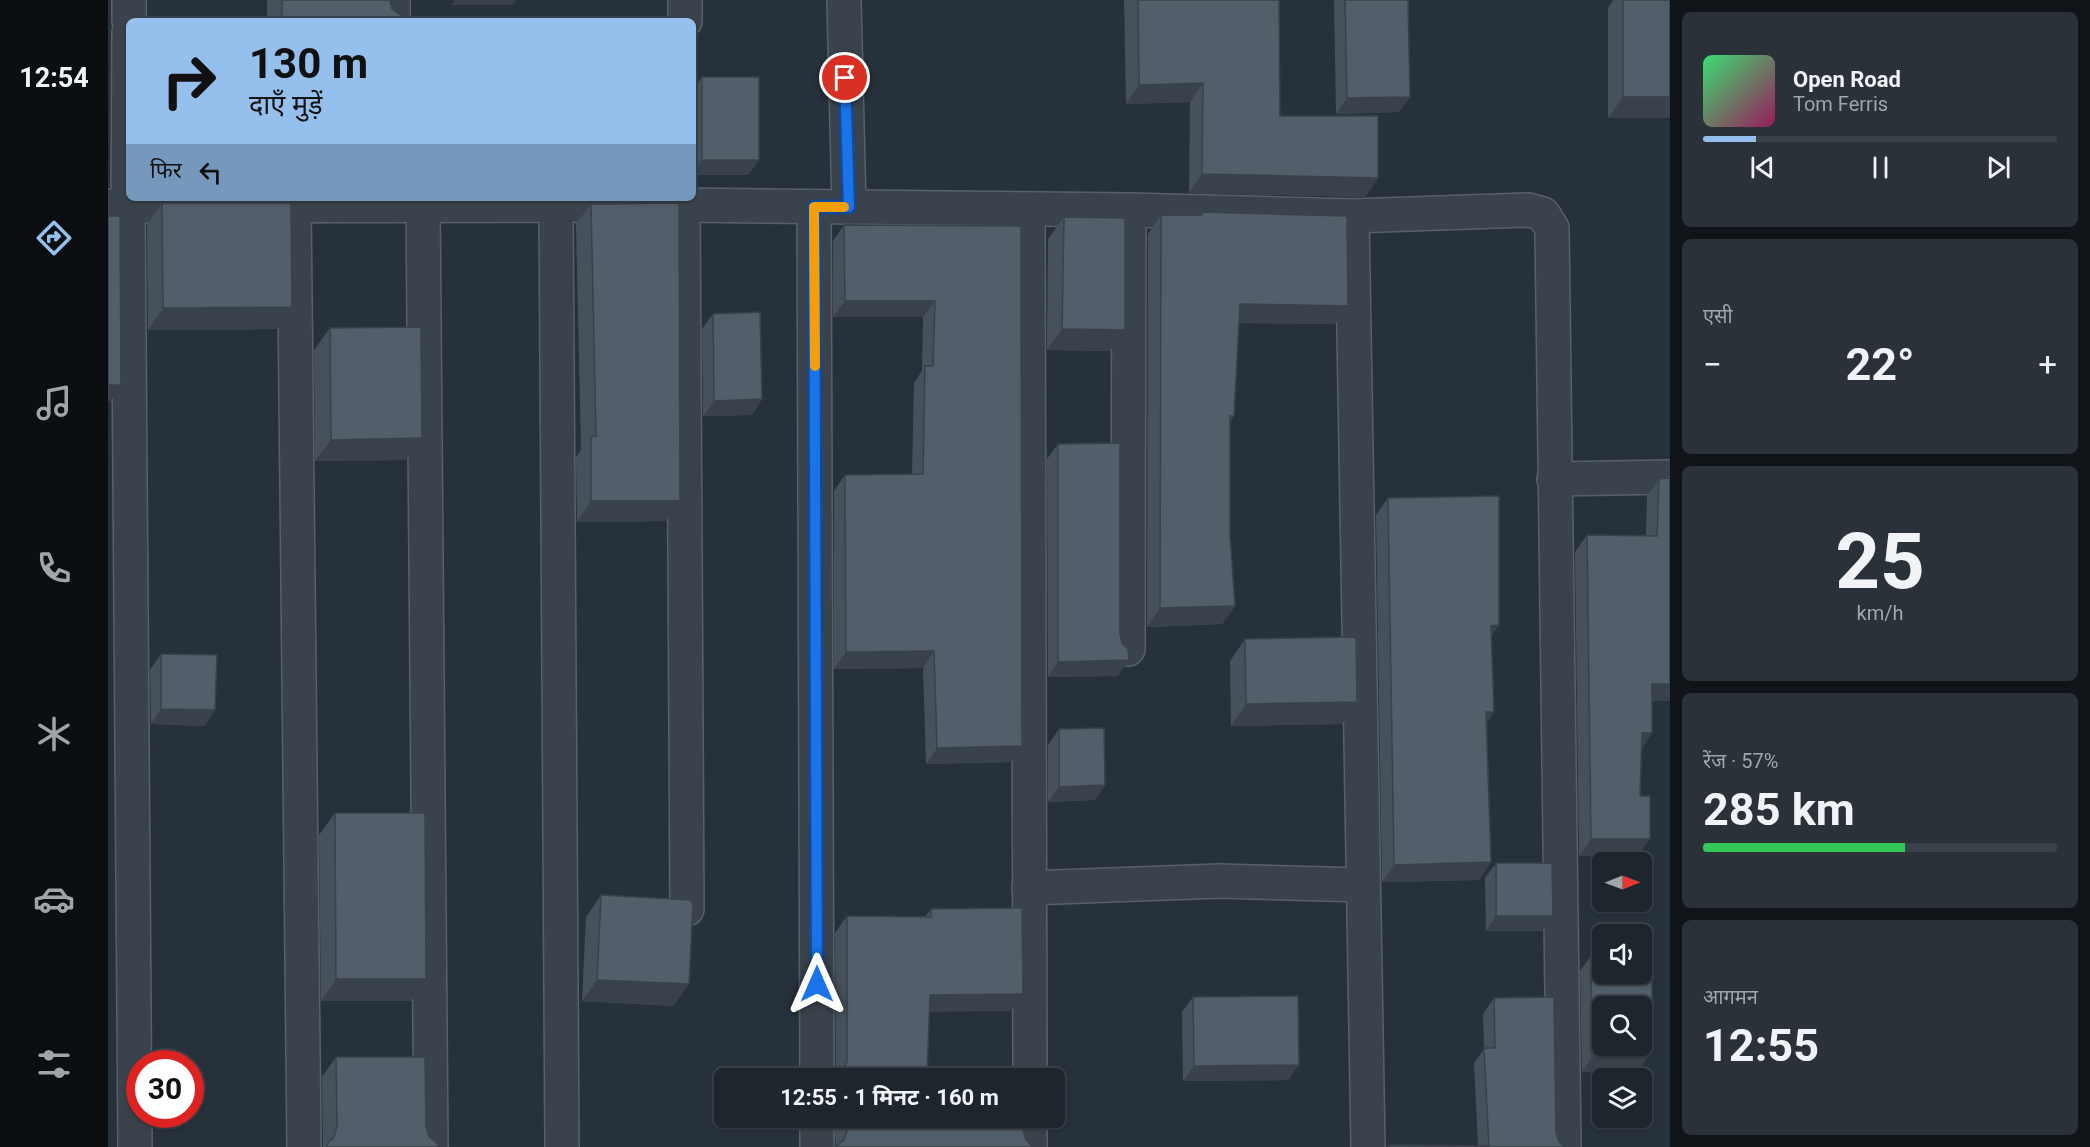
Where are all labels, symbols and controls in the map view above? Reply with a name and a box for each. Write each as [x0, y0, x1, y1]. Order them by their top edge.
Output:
text: 130 m [249, 39, 368, 88]
icon: right [150, 42, 228, 120]
pin [819, 52, 870, 103]
icon: arrive [828, 61, 861, 94]
text: 12:54 [19, 62, 89, 94]
text: Open Road [1793, 67, 1901, 92]
text: दाएँ मुड़ें [249, 89, 323, 121]
text: Tom Ferris [1793, 92, 1888, 116]
icon: previous [1746, 151, 1779, 184]
icon: pause [1864, 151, 1897, 184]
icon: next [1982, 151, 2015, 184]
icon: left [194, 156, 227, 189]
text: फिर [150, 158, 182, 183]
icon: directions [33, 217, 75, 259]
text: एसी [1703, 304, 1733, 328]
text: 22° [1845, 338, 1915, 391]
text: − [1703, 345, 1722, 384]
text: + [2038, 345, 2057, 384]
icon: music [33, 382, 75, 424]
text: 25 [1835, 516, 1925, 607]
icon: phone [33, 547, 75, 589]
text: km/h [1857, 601, 1903, 625]
icon: climate [33, 713, 75, 755]
text: रेंज · 57% [1703, 749, 1778, 773]
text: 285 km [1703, 783, 1855, 836]
north arrow [1592, 852, 1652, 912]
map controls [1592, 852, 1652, 1128]
icon: car [33, 878, 75, 920]
button: sound [1592, 924, 1652, 984]
position arrow [785, 952, 849, 1016]
text: आगमन [1703, 985, 1758, 1009]
button: search [1592, 996, 1652, 1056]
text: 12:55 [1703, 1019, 1819, 1072]
icon: filters [33, 1043, 75, 1085]
speed limit sign: 30 [126, 1050, 204, 1128]
button: layers [1592, 1068, 1652, 1128]
text: 12:55 · 1 मिनट · 160 m [780, 1085, 999, 1110]

